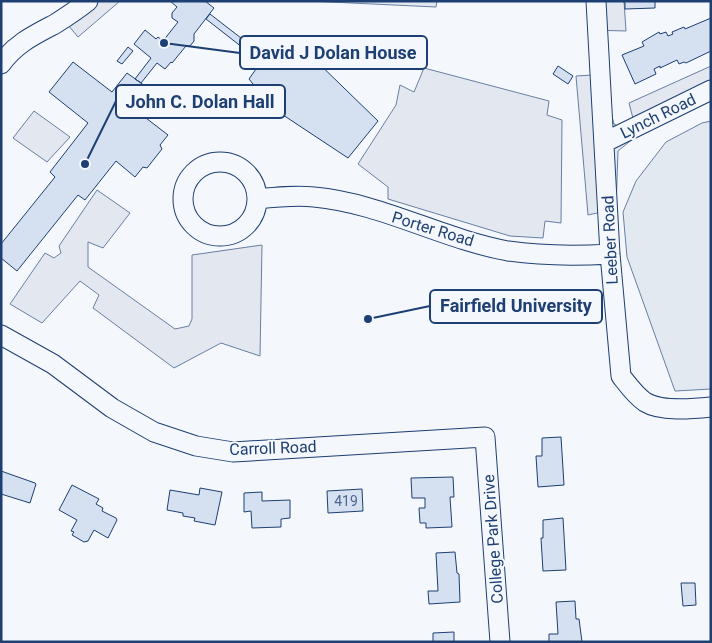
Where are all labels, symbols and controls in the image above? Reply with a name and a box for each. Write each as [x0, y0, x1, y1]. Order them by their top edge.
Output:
callout: David J Dolan House [240, 36, 427, 69]
text: David J Dolan House [250, 42, 417, 63]
callout: John C. Dolan Hall [116, 85, 285, 118]
street label: Lynch Road [617, 90, 699, 142]
text: John C. Dolan Hall [125, 91, 275, 112]
street label: Leeber Road [598, 195, 622, 285]
street label: Porter Road [390, 208, 476, 250]
callout: Fairfield University [430, 290, 602, 323]
text: Fairfield University [440, 295, 593, 316]
street label: Carroll Road [229, 437, 317, 459]
street label: College Park Drive [479, 474, 507, 604]
house number: 419 [334, 493, 358, 509]

